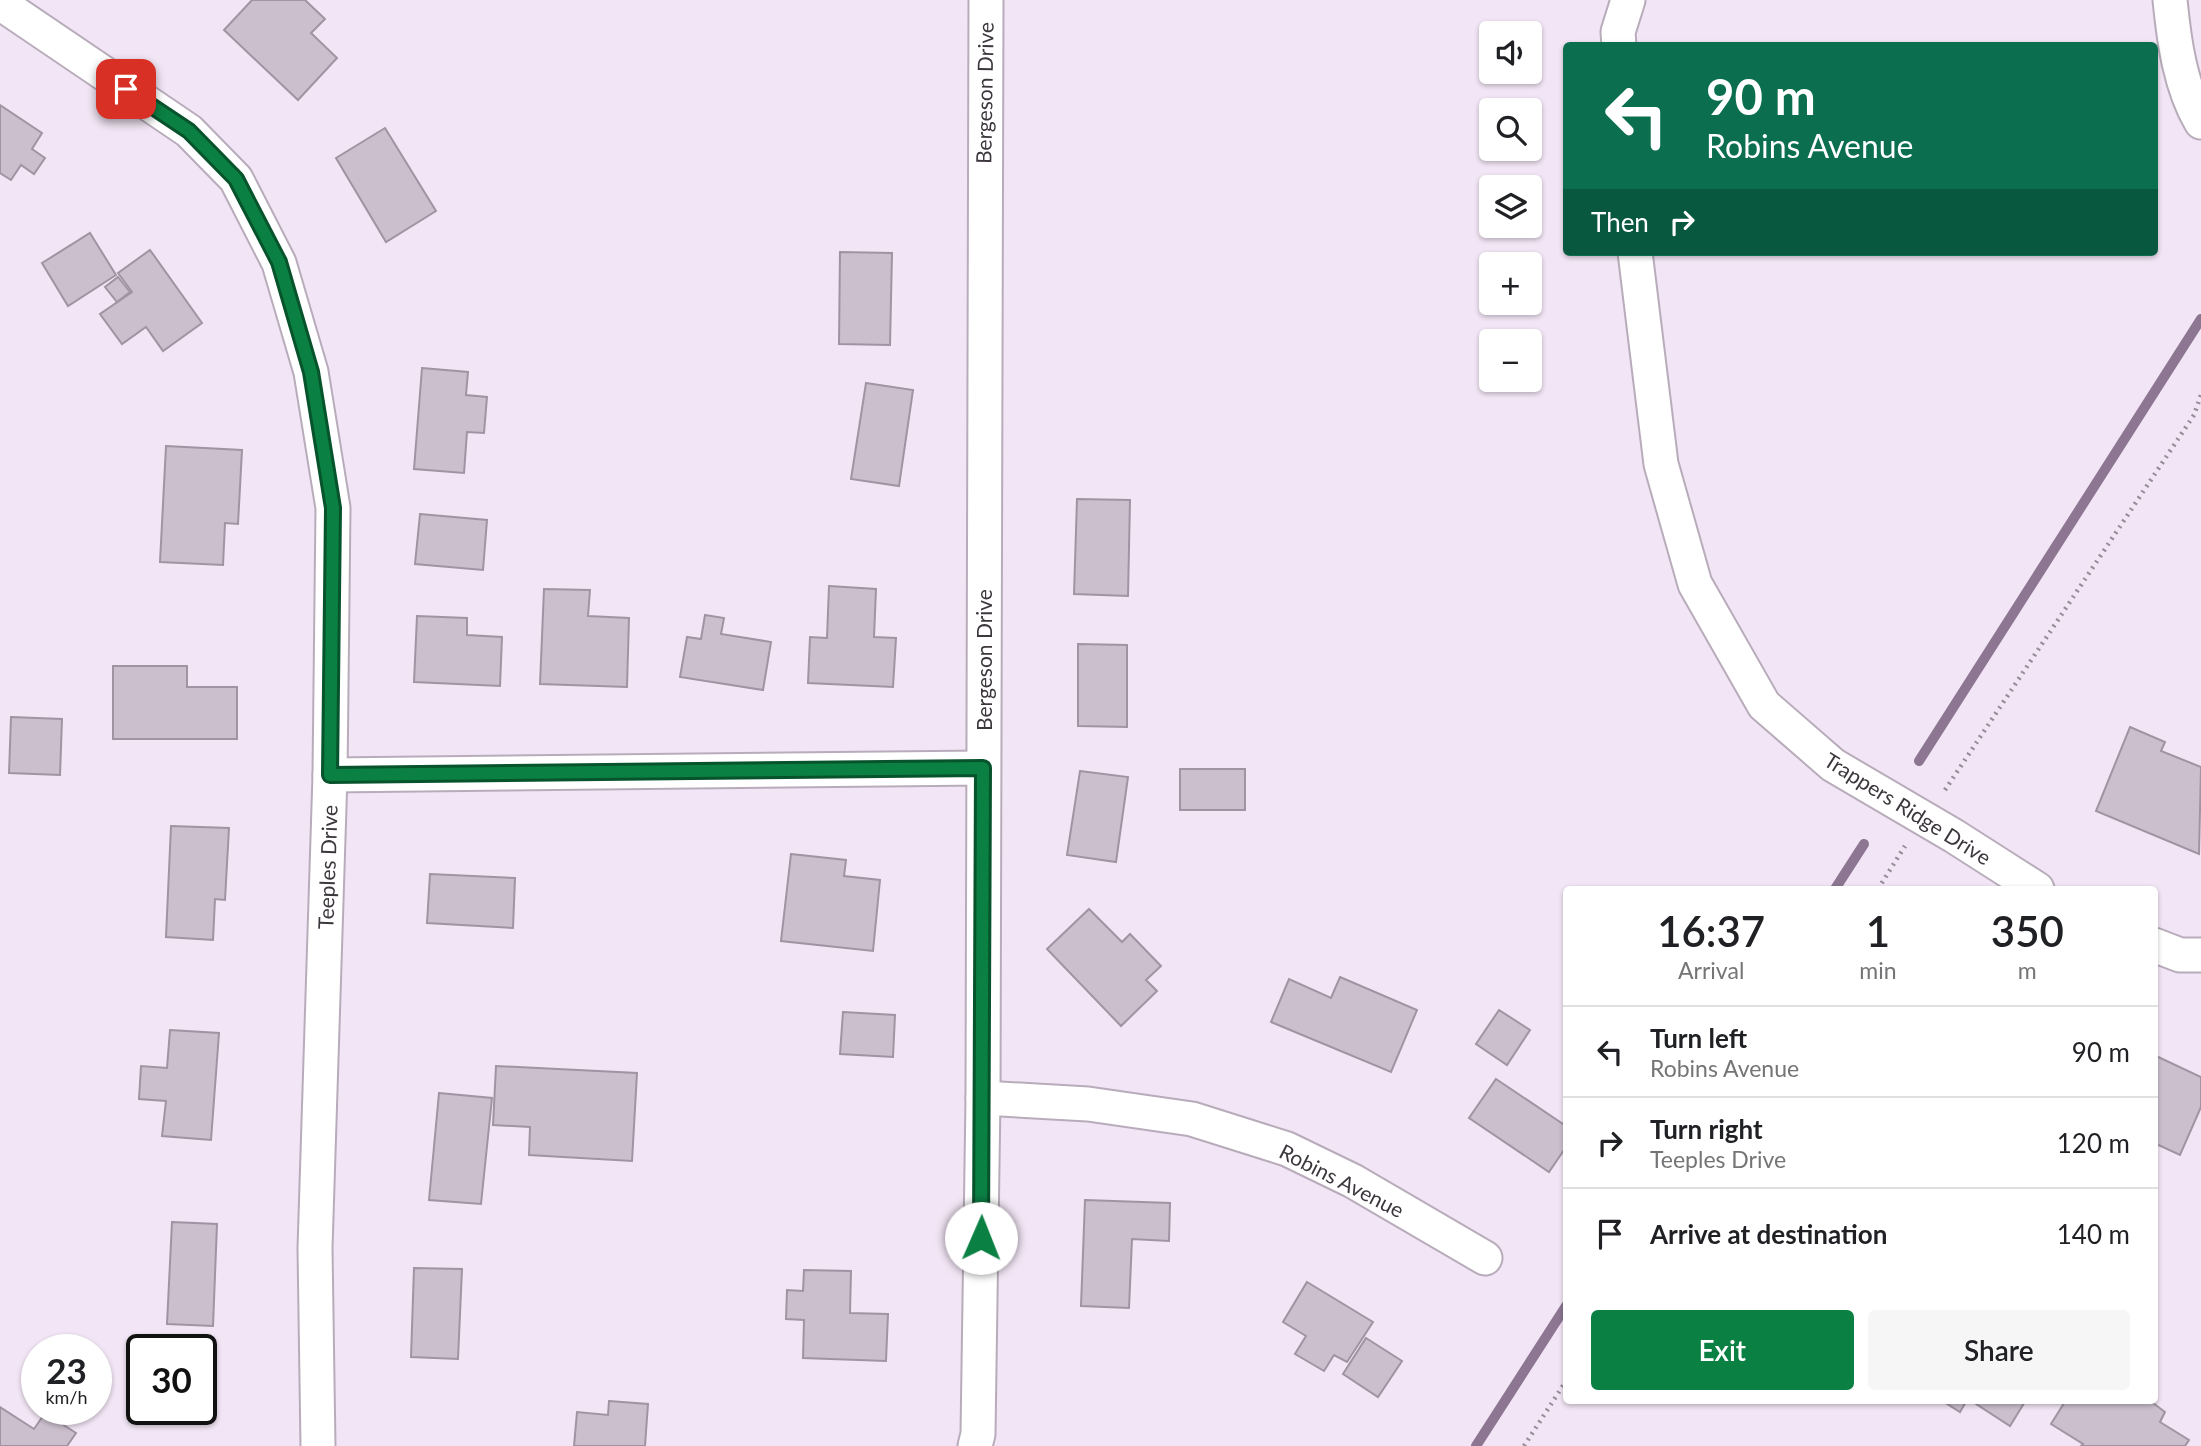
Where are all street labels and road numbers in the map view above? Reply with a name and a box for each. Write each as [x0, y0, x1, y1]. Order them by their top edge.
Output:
street label: Bergeson Drive [970, 22, 998, 164]
street label: Bergeson Drive [971, 589, 996, 731]
street label: Trappers Ridge Drive [1820, 747, 1996, 869]
street label: Teeples Drive [312, 804, 342, 930]
street label: Robins Avenue [1276, 1138, 1408, 1222]

